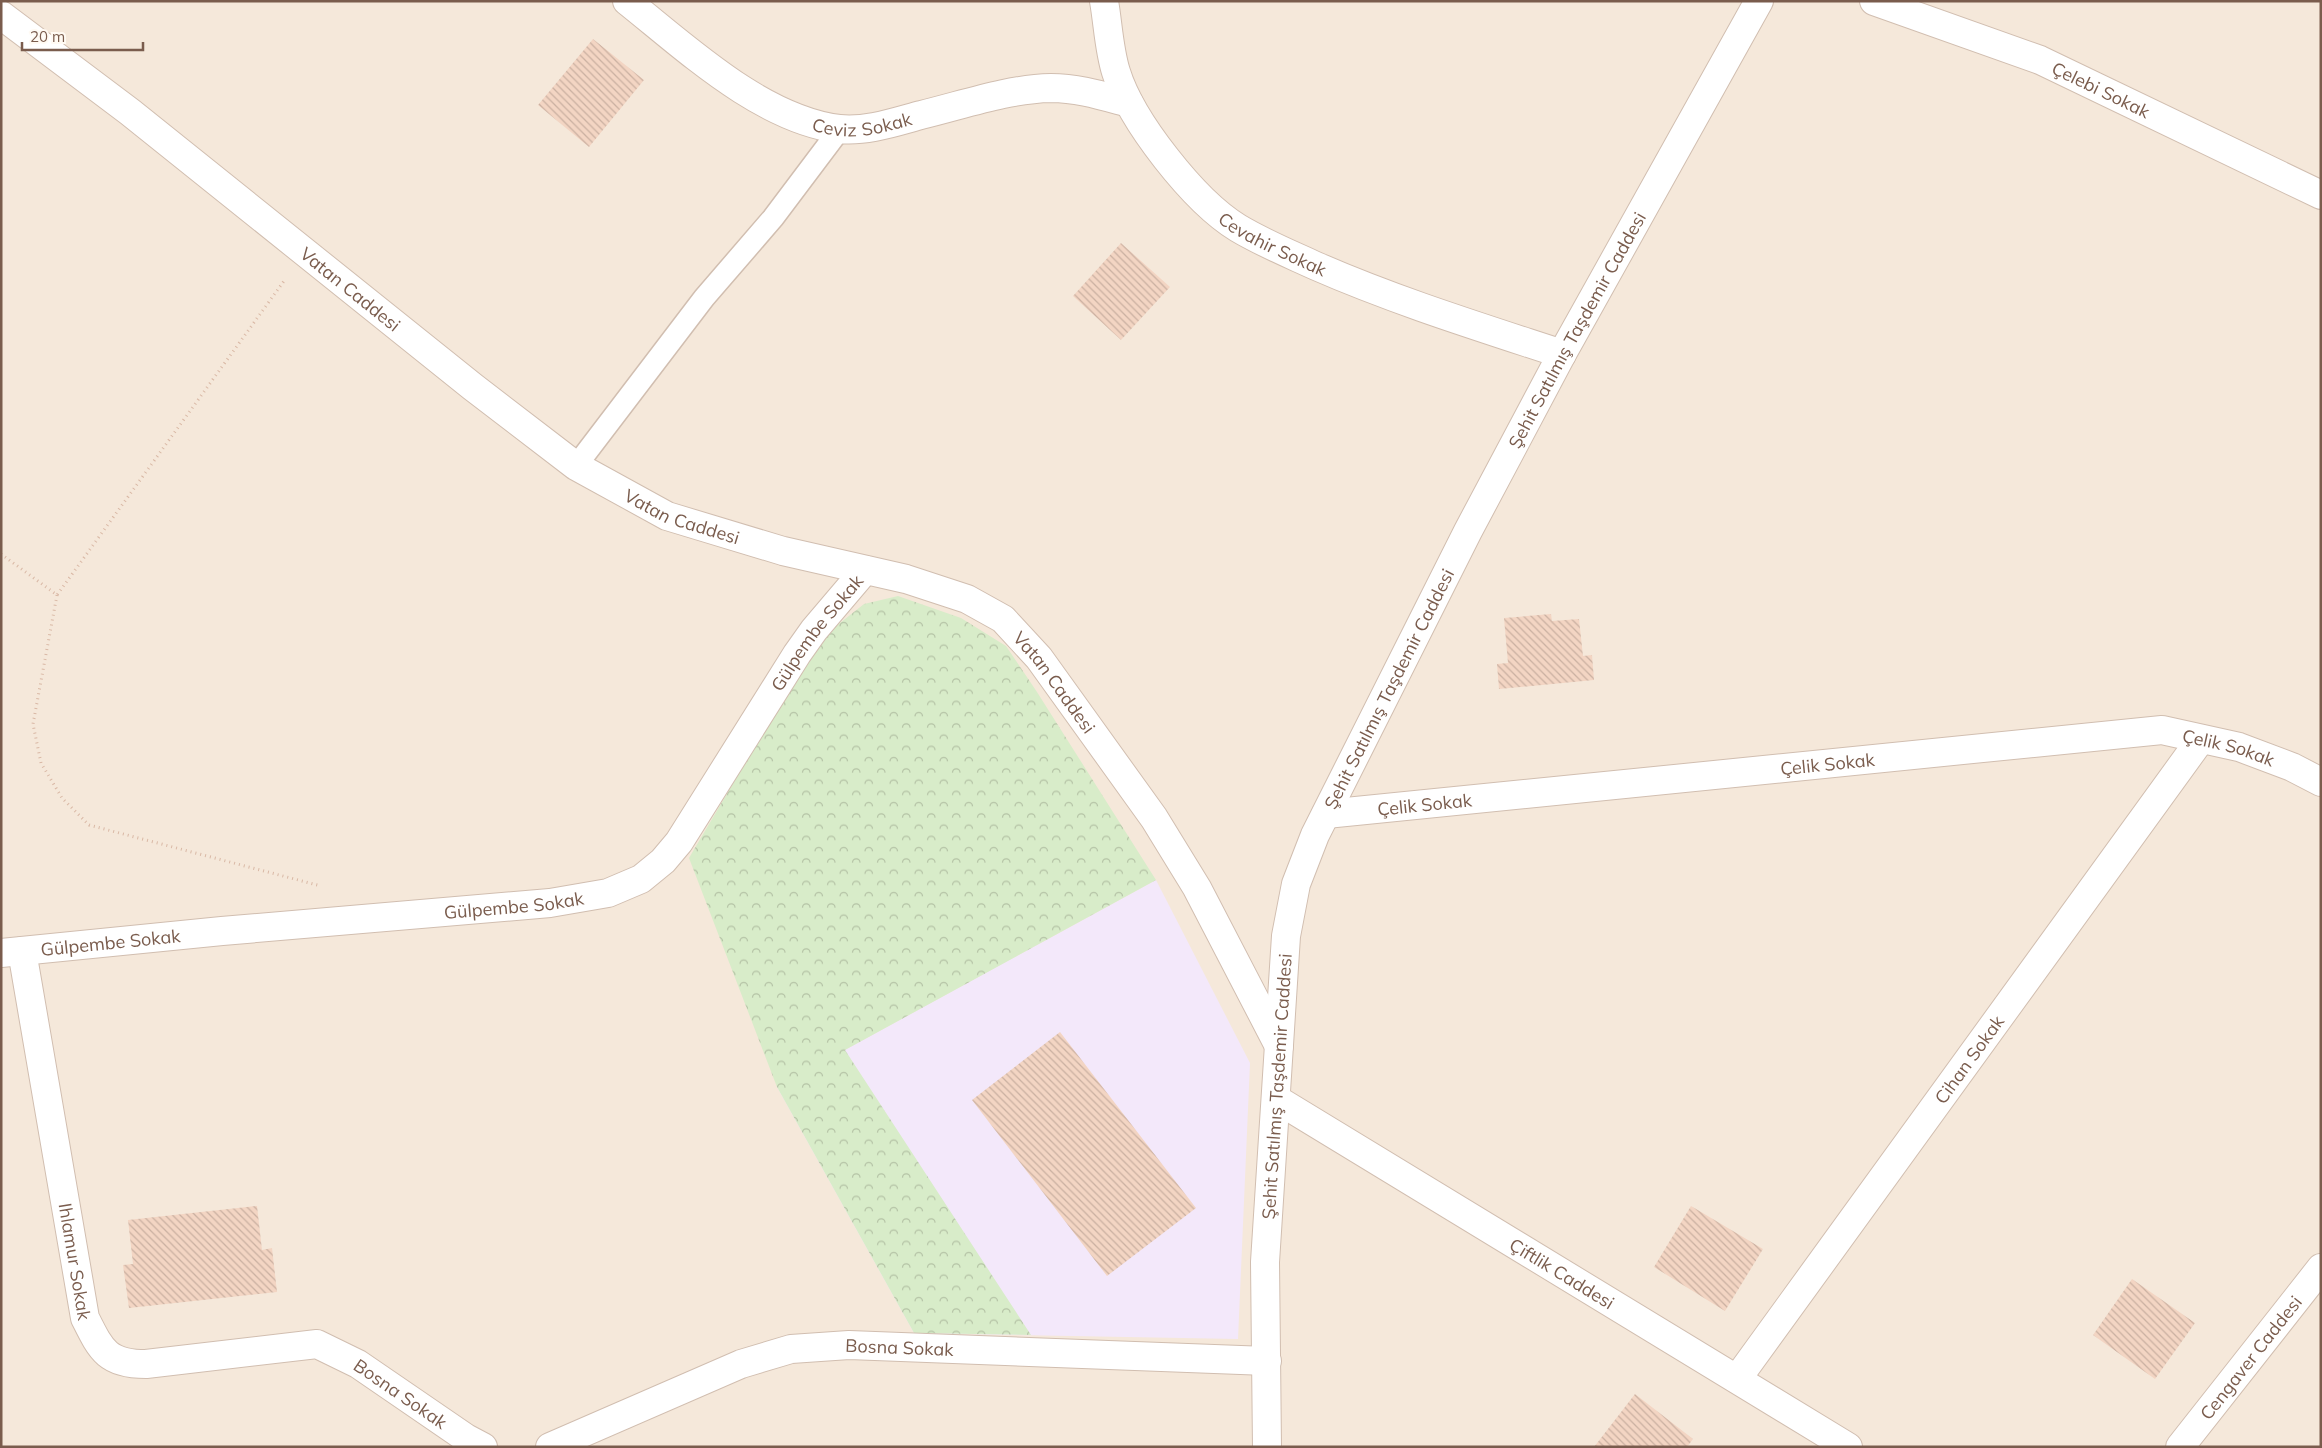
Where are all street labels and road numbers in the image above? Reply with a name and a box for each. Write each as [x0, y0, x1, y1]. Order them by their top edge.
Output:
street label: Çelebi Sokak [2048, 56, 2155, 123]
street label: Ceviz Sokak [810, 106, 915, 141]
street label: Cevahir Sokak [1214, 207, 1331, 281]
street label: Şehit Satılmış Taşdemir Caddesi [1503, 208, 1651, 452]
street label: Vatan Caddesi [296, 242, 405, 336]
street label: Vatan Caddesi [620, 483, 743, 549]
street label: Şehit Satılmış Taşdemir Caddesi [1319, 565, 1459, 813]
street label: Gülpembe Sokak [765, 569, 868, 695]
street label: Vatan Caddesi [1008, 626, 1101, 738]
street label: Çelik Sokak [2180, 723, 2279, 771]
street label: Çelik Sokak [1779, 747, 1877, 780]
street label: Çelik Sokak [1376, 788, 1474, 820]
street label: Gülpembe Sokak [443, 886, 586, 924]
street label: Gülpembe Sokak [39, 924, 182, 960]
street label: Şehit Satılmış Taşdemir Caddesi [1256, 953, 1296, 1220]
street label: Cihan Sokak [1929, 1010, 2009, 1108]
street label: Ihlamur Sokak [54, 1201, 97, 1323]
street label: Çiftlik Caddesi [1506, 1232, 1619, 1314]
street label: Cengaver Caddesi [2195, 1291, 2306, 1424]
street label: Bosna Sokak [845, 1333, 955, 1361]
street label: Bosna Sokak [350, 1353, 453, 1434]

